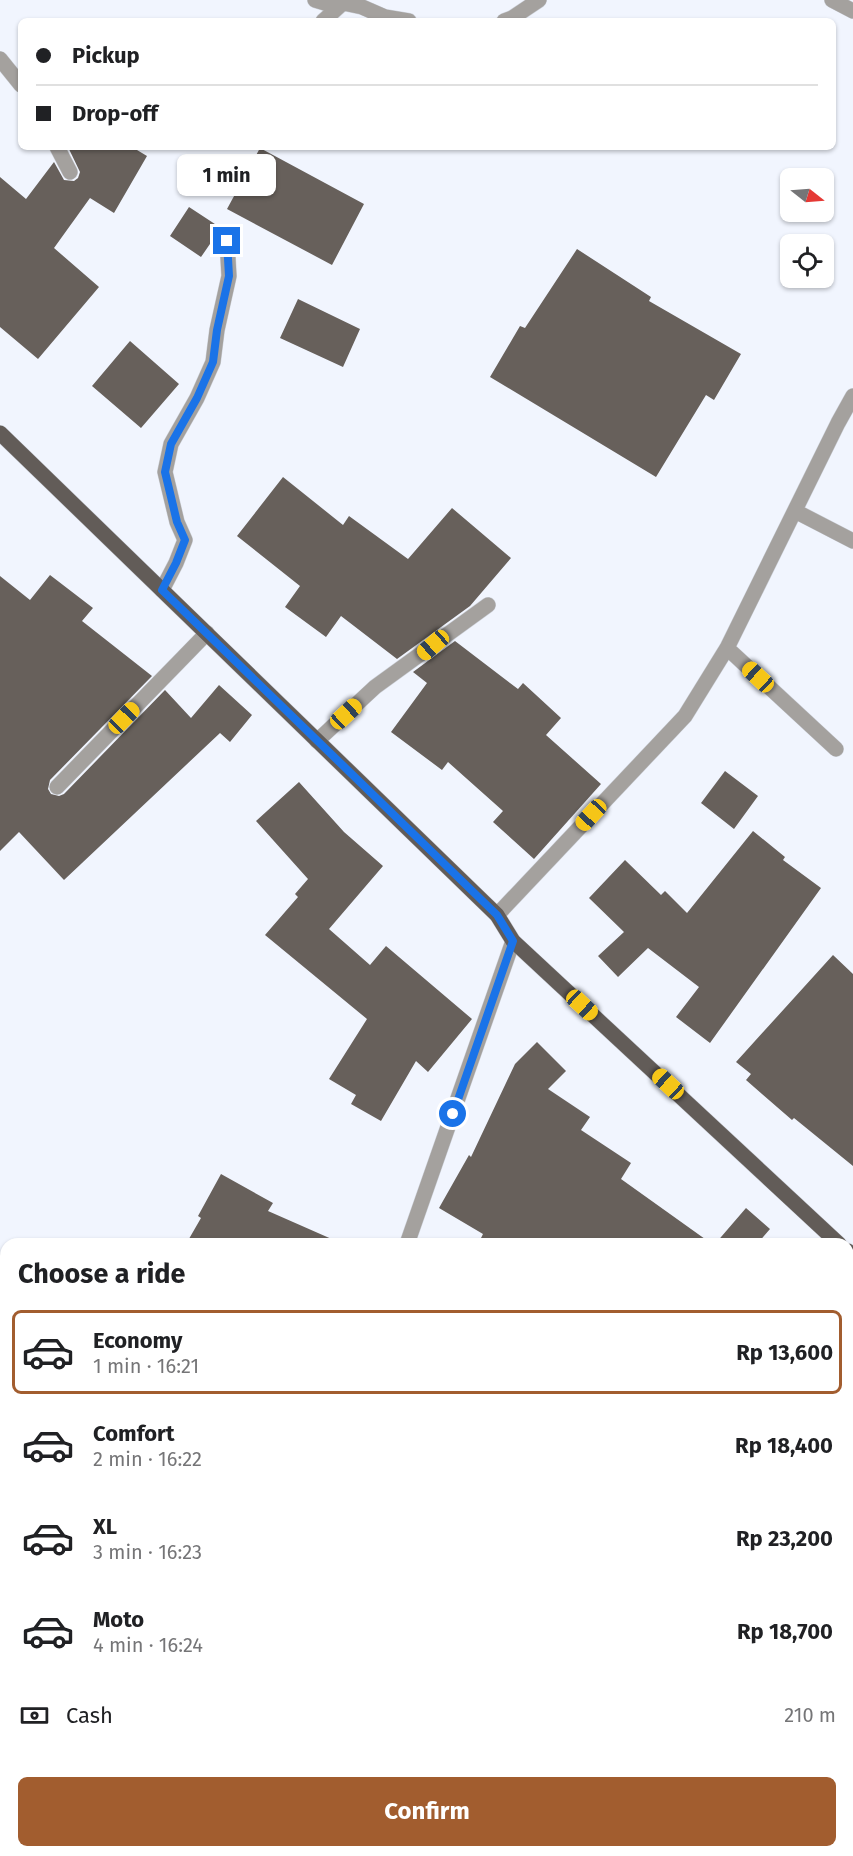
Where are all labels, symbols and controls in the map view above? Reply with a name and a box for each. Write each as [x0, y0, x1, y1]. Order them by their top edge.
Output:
text: Pickup [72, 42, 140, 69]
text: Drop-off [72, 100, 158, 127]
callout: 1 min [178, 154, 276, 196]
text: 1 min [202, 163, 251, 187]
north arrow [780, 168, 834, 222]
map controls [780, 168, 834, 288]
route end [213, 227, 240, 254]
button: locate [780, 234, 834, 288]
car [414, 626, 452, 664]
car [739, 658, 777, 696]
car [327, 695, 365, 733]
car [105, 699, 143, 737]
car [572, 796, 610, 834]
car [563, 986, 601, 1024]
car [649, 1065, 687, 1103]
route start [439, 1100, 466, 1127]
text: Choose a ride [18, 1258, 185, 1290]
icon: car [21, 1325, 75, 1379]
text: Economy [93, 1327, 182, 1354]
text: Rp 13,600 [736, 1339, 833, 1366]
text: 1 min · 16:21 [93, 1354, 199, 1378]
icon: car [21, 1418, 75, 1472]
text: Comfort [93, 1420, 174, 1447]
text: Rp 18,400 [735, 1432, 833, 1459]
text: 2 min · 16:22 [93, 1447, 202, 1471]
icon: car [21, 1511, 75, 1565]
text: XL [93, 1513, 117, 1540]
text: Rp 23,200 [736, 1525, 833, 1552]
text: 3 min · 16:23 [93, 1540, 202, 1564]
icon: car [21, 1604, 75, 1658]
text: Moto [93, 1606, 144, 1633]
text: Rp 18,700 [737, 1618, 833, 1645]
text: 4 min · 16:24 [93, 1633, 203, 1657]
icon: cash [18, 1699, 51, 1732]
text: Cash [66, 1702, 113, 1729]
text: 210 m [784, 1703, 836, 1727]
button: Confirm [18, 1777, 836, 1846]

